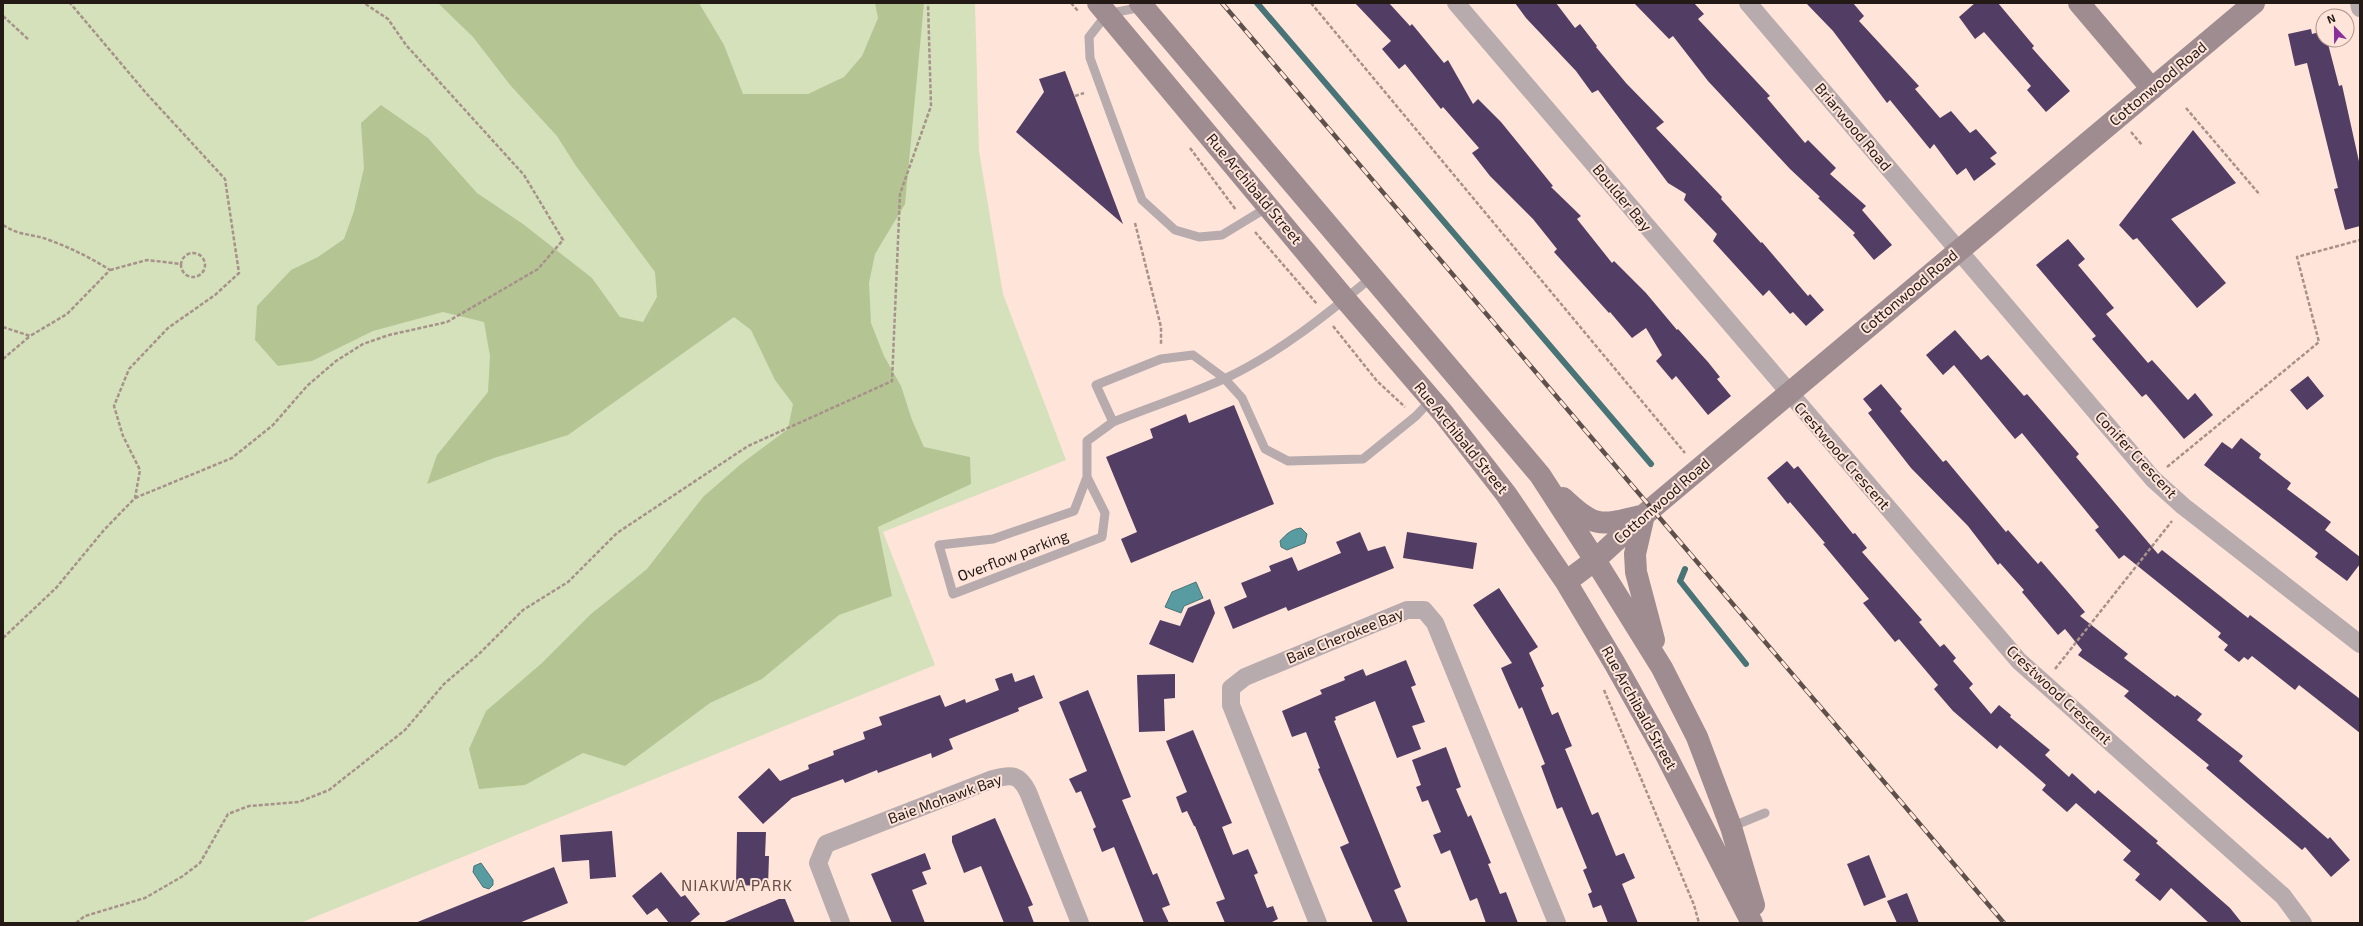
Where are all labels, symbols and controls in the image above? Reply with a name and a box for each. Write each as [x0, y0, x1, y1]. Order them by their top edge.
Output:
north arrow [2315, 8, 2355, 48]
text: N [2325, 11, 2337, 26]
street label: Cottonwood Road [2105, 37, 2210, 129]
street label: Briarwood Road [1812, 79, 1896, 174]
street label: Rue Archibald Street [1203, 129, 1306, 247]
street label: Boulder Bay [1590, 160, 1656, 235]
street label: Cottonwood Road [1856, 245, 1961, 337]
street label: Rue Archibald Street [1411, 378, 1513, 497]
street label: Crestwood Crescent [1791, 398, 1895, 513]
street label: Conifer Crescent [2092, 407, 2182, 502]
street label: Cottonwood Road [1610, 454, 1713, 547]
street label: Overflow parking [955, 525, 1071, 584]
street label: Baie Cherokee Bay [1283, 603, 1406, 667]
street label: Crestwood Crescent [2004, 641, 2116, 748]
street label: Rue Archibald Street [1598, 643, 1681, 773]
street label: Baie Mohawk Bay [885, 769, 1004, 827]
district label: NIAKWA PARK [681, 875, 793, 894]

